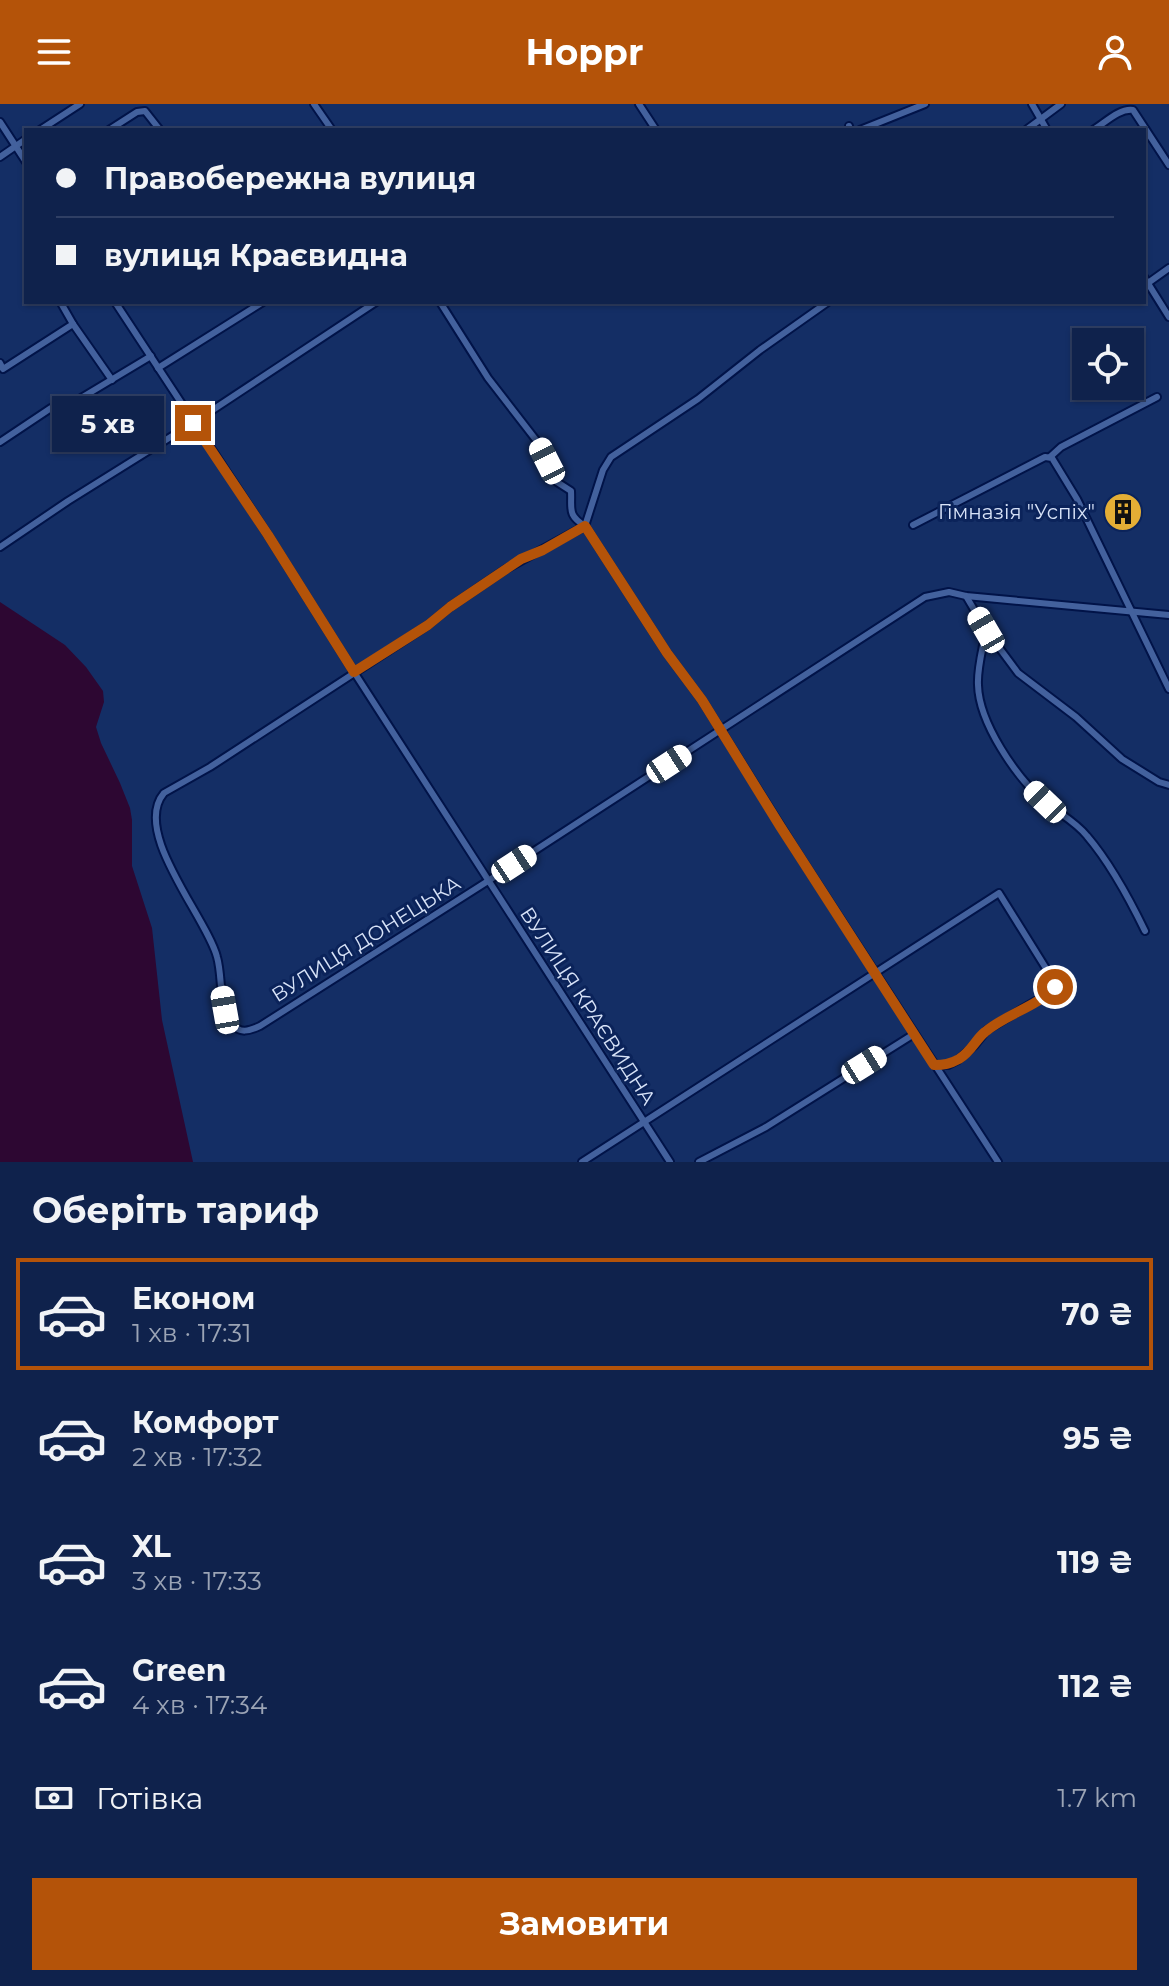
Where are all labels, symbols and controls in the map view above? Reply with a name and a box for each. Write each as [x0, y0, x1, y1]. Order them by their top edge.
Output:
icon: menu [32, 30, 76, 74]
text: Hoppr [526, 30, 643, 74]
icon: person [1093, 30, 1137, 74]
text: Правобережна вулиця [104, 160, 476, 197]
text: вулиця Краєвидна [104, 237, 408, 274]
map controls [1072, 328, 1144, 400]
button: locate [1072, 328, 1144, 400]
callout: 5 хв [53, 395, 165, 451]
route end [175, 405, 211, 441]
text: 5 хв [81, 408, 135, 440]
car [525, 434, 569, 488]
building icon: Гімназія "Успіх" [1102, 491, 1144, 533]
place label: Гімназія "Успіх" [938, 500, 1095, 524]
car [964, 603, 1008, 657]
car [642, 741, 696, 787]
car [1019, 777, 1071, 827]
car [487, 841, 541, 887]
street label: ВУЛИЦЯ ДОНЕЦЬКА [267, 871, 465, 1007]
street label: ВУЛИЦЯ КРАЄВИДНА [515, 903, 661, 1109]
route start [1037, 969, 1073, 1005]
car [209, 984, 241, 1036]
car [837, 1042, 891, 1088]
text: Оберіть тариф [32, 1188, 319, 1232]
icon: car [36, 1278, 108, 1350]
text: Економ [132, 1280, 256, 1317]
text: 70 ₴ [1061, 1296, 1133, 1333]
text: 1 хв · 17:31 [132, 1317, 252, 1349]
icon: car [36, 1402, 108, 1474]
text: Комфорт [132, 1404, 279, 1441]
text: 95 ₴ [1063, 1420, 1133, 1457]
text: 2 хв · 17:32 [132, 1441, 262, 1473]
icon: car [36, 1526, 108, 1598]
text: XL [132, 1528, 171, 1565]
text: 119 ₴ [1057, 1544, 1133, 1581]
text: 3 хв · 17:33 [132, 1565, 262, 1597]
icon: car [36, 1650, 108, 1722]
text: Green [132, 1652, 226, 1689]
text: 112 ₴ [1059, 1668, 1133, 1705]
text: 4 хв · 17:34 [132, 1689, 267, 1721]
icon: cash [32, 1776, 76, 1820]
text: Готівка [96, 1780, 203, 1817]
text: 1.7 km [1057, 1782, 1137, 1814]
button: Замовити [32, 1878, 1137, 1970]

